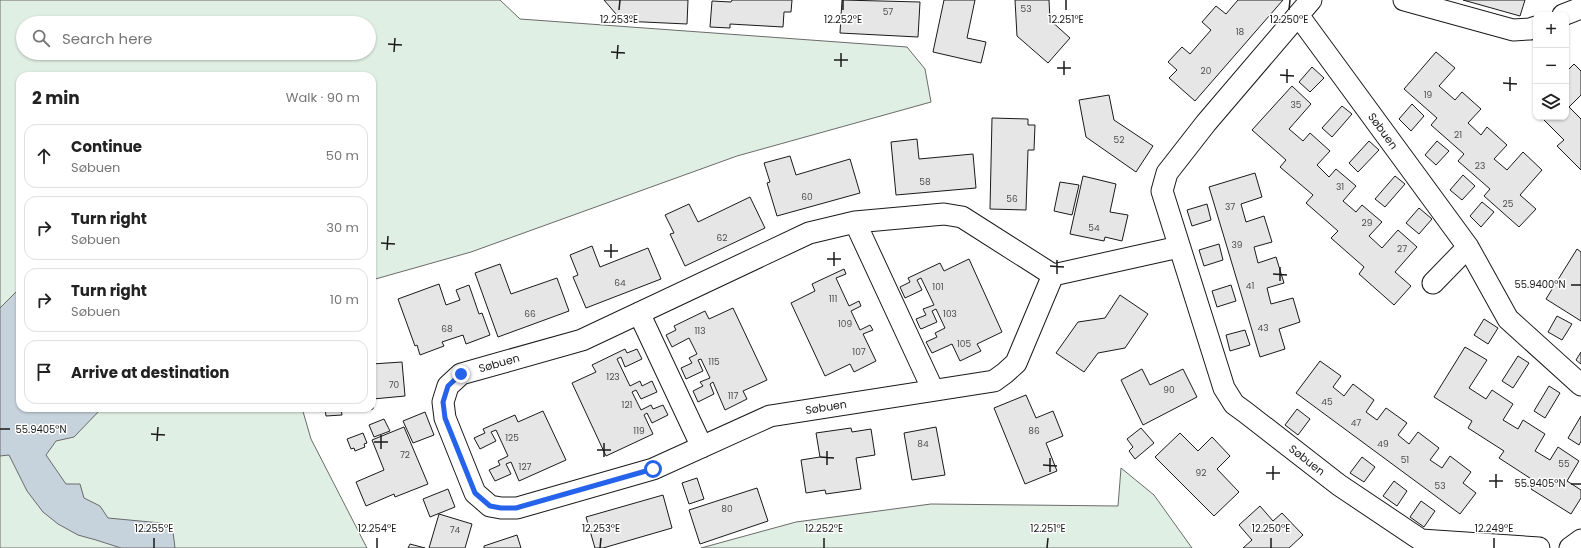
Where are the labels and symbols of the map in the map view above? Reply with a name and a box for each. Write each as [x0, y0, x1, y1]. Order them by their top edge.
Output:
house number: 53 [1021, 3, 1031, 15]
house number: 57 [883, 6, 893, 18]
text: 12.253°E [600, 12, 638, 27]
text: 12.252°E [824, 12, 862, 27]
text: 12.251°E [1048, 12, 1084, 27]
text: 12.250°E [1270, 12, 1308, 27]
house number: 18 [1236, 26, 1245, 38]
house number: 20 [1201, 65, 1212, 77]
house number: 19 [1424, 89, 1433, 101]
house number: 35 [1291, 99, 1302, 111]
street label: Søbuen [1364, 109, 1402, 153]
house number: 21 [1454, 129, 1462, 141]
house number: 52 [1114, 134, 1124, 146]
house number: 23 [1475, 160, 1485, 172]
house number: 58 [919, 176, 931, 188]
house number: 31 [1336, 181, 1344, 193]
house number: 60 [801, 191, 813, 203]
house number: 56 [1006, 193, 1018, 205]
house number: 25 [1503, 198, 1514, 210]
house number: 37 [1225, 201, 1235, 213]
house number: 29 [1362, 217, 1373, 229]
house number: 54 [1088, 222, 1100, 234]
house number: 62 [717, 232, 727, 244]
house number: 39 [1232, 239, 1243, 251]
house number: 27 [1397, 243, 1407, 255]
house number: 64 [614, 277, 626, 289]
text: 55.9400°N [1515, 277, 1565, 292]
house number: 41 [1246, 280, 1254, 292]
house number: 101 [932, 281, 944, 293]
house number: 111 [829, 293, 837, 305]
house number: 66 [524, 308, 536, 320]
house number: 103 [943, 308, 957, 320]
house number: 109 [838, 318, 852, 330]
house number: 43 [1258, 322, 1268, 334]
house number: 68 [441, 323, 453, 335]
house number: 113 [694, 325, 706, 337]
house number: 105 [957, 338, 971, 350]
house number: 107 [852, 346, 866, 358]
street label: Søbuen [477, 350, 521, 376]
house number: 115 [708, 356, 720, 368]
route end [452, 365, 470, 383]
house number: 123 [606, 371, 620, 383]
house number: 70 [389, 379, 400, 391]
house number: 90 [1163, 384, 1175, 396]
house number: 117 [728, 390, 738, 402]
street label: Søbuen [804, 396, 848, 418]
house number: 45 [1321, 396, 1333, 408]
house number: 121 [622, 399, 633, 411]
house number: 47 [1351, 417, 1361, 429]
text: 55.9405°N [16, 422, 66, 437]
house number: 119 [633, 425, 645, 437]
house number: 86 [1028, 425, 1040, 437]
house number: 125 [505, 432, 519, 444]
house number: 84 [917, 438, 929, 450]
house number: 49 [1377, 438, 1389, 450]
street label: Søbuen [1286, 441, 1328, 479]
house number: 72 [400, 449, 410, 461]
house number: 51 [1401, 454, 1409, 466]
house number: 55 [1558, 458, 1570, 470]
route start [644, 460, 662, 478]
house number: 127 [519, 461, 532, 473]
house number: 92 [1196, 467, 1206, 479]
text: 55.9405°N [1515, 476, 1565, 491]
house number: 53 [1435, 480, 1445, 492]
house number: 80 [721, 503, 733, 515]
text: 12.255°E [135, 521, 173, 536]
text: 12.254°E [358, 521, 396, 536]
text: 12.253°E [582, 521, 620, 536]
text: 12.252°E [805, 521, 843, 536]
text: 12.251°E [1030, 521, 1066, 536]
text: 12.250°E [1252, 521, 1290, 536]
text: 12.249°E [1475, 521, 1513, 536]
house number: 74 [450, 524, 461, 536]

